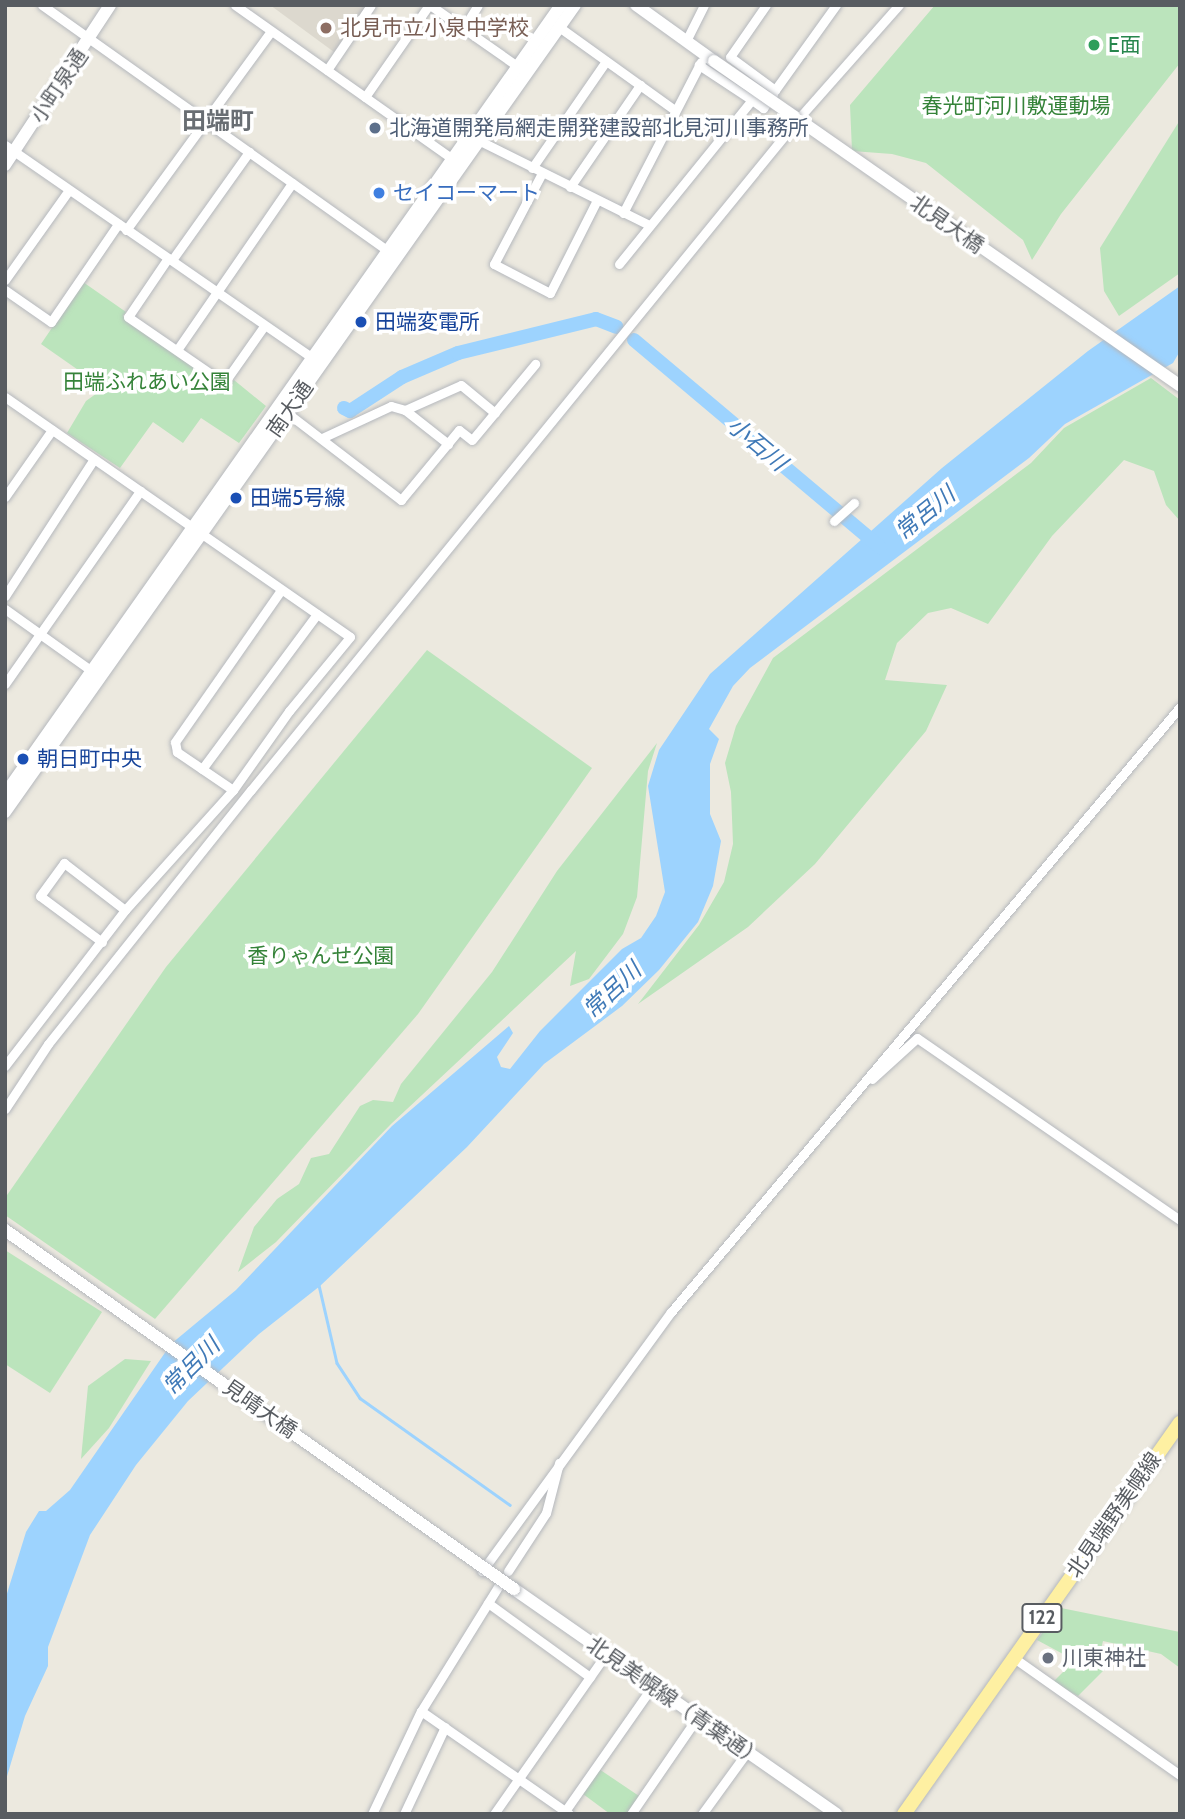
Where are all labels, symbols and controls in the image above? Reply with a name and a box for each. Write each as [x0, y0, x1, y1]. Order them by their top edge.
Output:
place label: 北見市立小泉中学校 [340, 15, 529, 41]
marker: 北見市立小泉中学校 [318, 20, 334, 36]
place label: E面 [1108, 32, 1141, 58]
marker: E面 [1086, 37, 1102, 53]
street label: 小町泉通 [25, 44, 93, 128]
park label: 春光町河川敷運動場 [922, 93, 1110, 119]
district label: 田端町 [182, 107, 254, 135]
place label: 北海道開発局網走開発建設部北見河川事務所 [389, 115, 809, 141]
marker: 北海道開発局網走開発建設部北見河川事務所 [367, 120, 383, 136]
place label: セイコーマート [393, 180, 540, 206]
marker: セイコーマート [371, 185, 387, 201]
street label: 北見大橋 [905, 190, 989, 258]
place label: 田端変電所 [375, 309, 480, 335]
marker: 田端変電所 [353, 314, 369, 330]
park label: 田端ふれあい公園 [63, 369, 231, 395]
street label: 南大通 [262, 376, 318, 442]
water label: 小石川 [722, 411, 792, 477]
water label: 常呂川 [890, 481, 960, 545]
place label: 田端5号線 [250, 485, 345, 511]
marker: 田端5号線 [228, 490, 244, 506]
place label: 朝日町中央 [37, 746, 142, 772]
marker: 朝日町中央 [15, 751, 31, 767]
park label: 香りゃんせ公園 [248, 943, 394, 969]
water label: 常呂川 [577, 956, 647, 1024]
water label: 常呂川 [157, 1332, 225, 1400]
street label: 見晴大橋 [218, 1375, 302, 1443]
street label: 北見端野美幌線 [1062, 1448, 1166, 1582]
road number: 122 [1021, 1602, 1063, 1634]
street label: 北見美幌線（青葉通） [582, 1631, 768, 1773]
place label: 川東神社 [1062, 1645, 1146, 1671]
marker: 川東神社 [1040, 1650, 1056, 1666]

